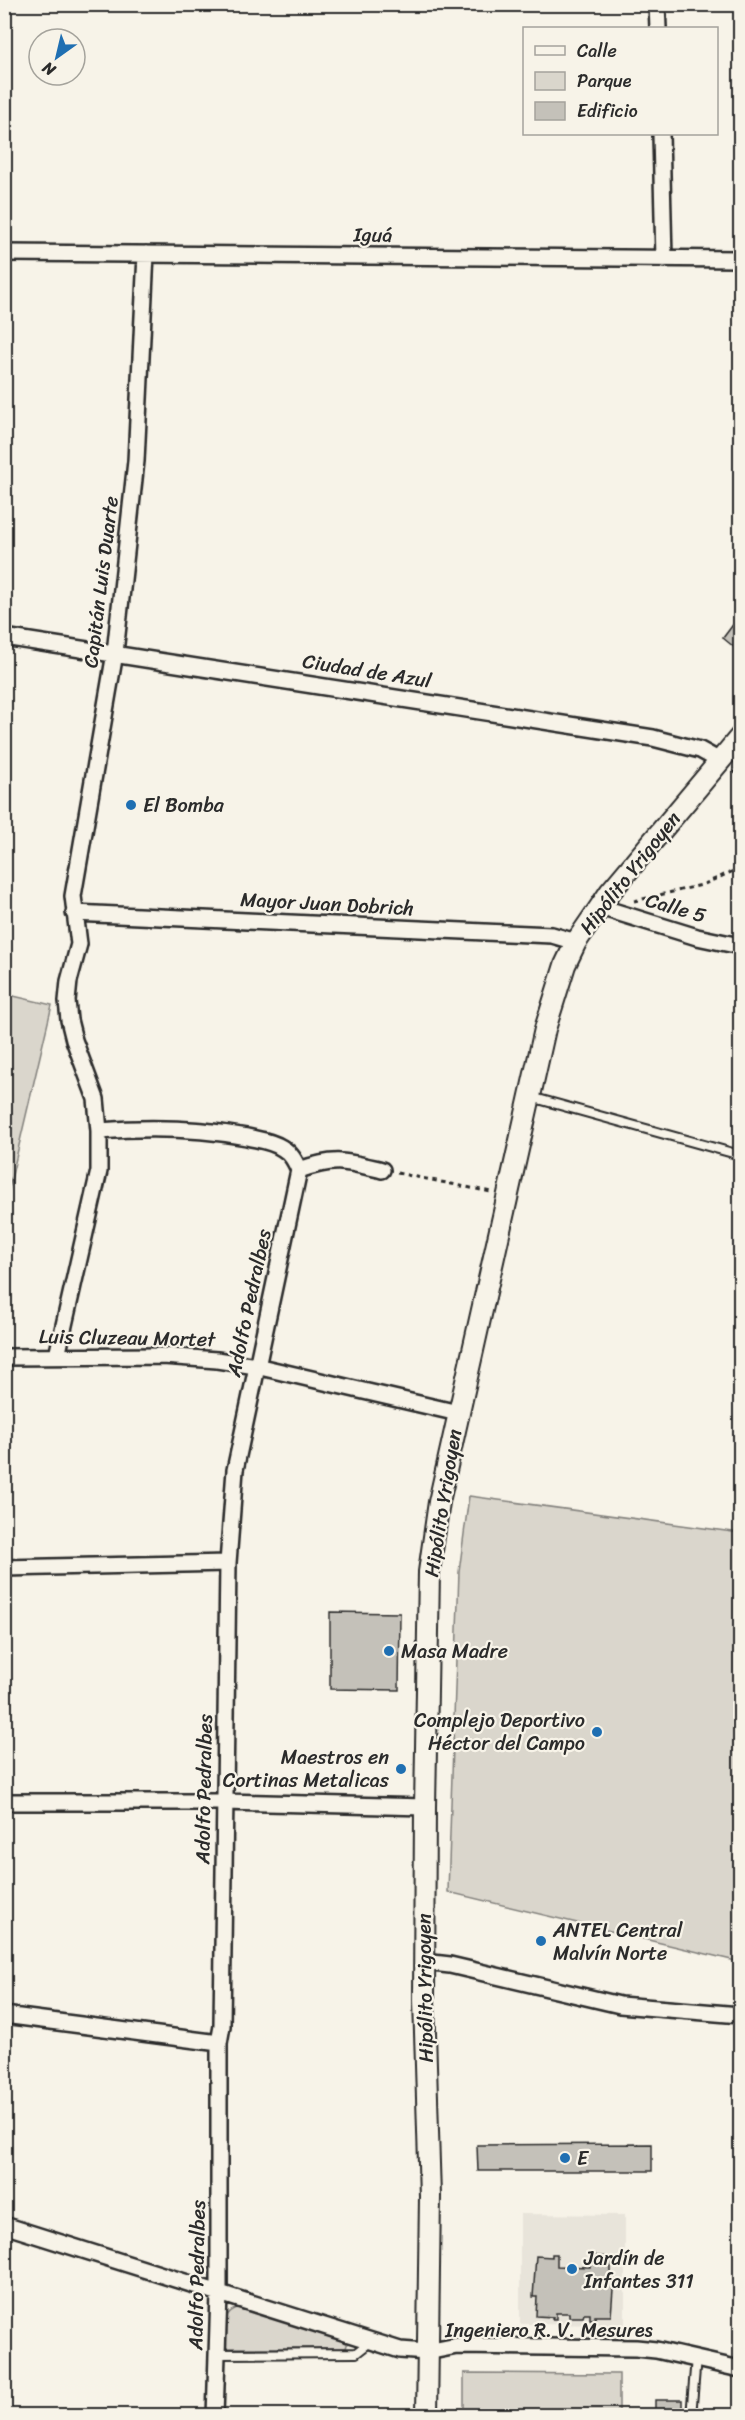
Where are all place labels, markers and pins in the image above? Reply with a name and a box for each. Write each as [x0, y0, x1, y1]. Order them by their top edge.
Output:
place label: El Bomba [143, 788, 225, 823]
marker: El Bomba [124, 798, 138, 812]
place label: Masa Madre [401, 1634, 508, 1669]
marker: Masa Madre [382, 1644, 396, 1658]
place label: Complejo Deportivo Héctor del Campo [414, 1703, 585, 1761]
marker: Complejo Deportivo Héctor del Campo [590, 1725, 604, 1739]
place label: Maestros en Cortinas Metalicas [223, 1740, 390, 1798]
marker: Maestros en Cortinas Metalicas [394, 1762, 408, 1776]
place label: ANTEL Central Malvín Norte [552, 1913, 684, 1971]
marker: ANTEL Central Malvín Norte [534, 1934, 548, 1948]
place label: E [577, 2141, 590, 2176]
marker: E [558, 2151, 572, 2165]
place label: Jardín de Infantes 311 [583, 2241, 694, 2299]
marker: Jardín de Infantes 311 [565, 2262, 579, 2276]

